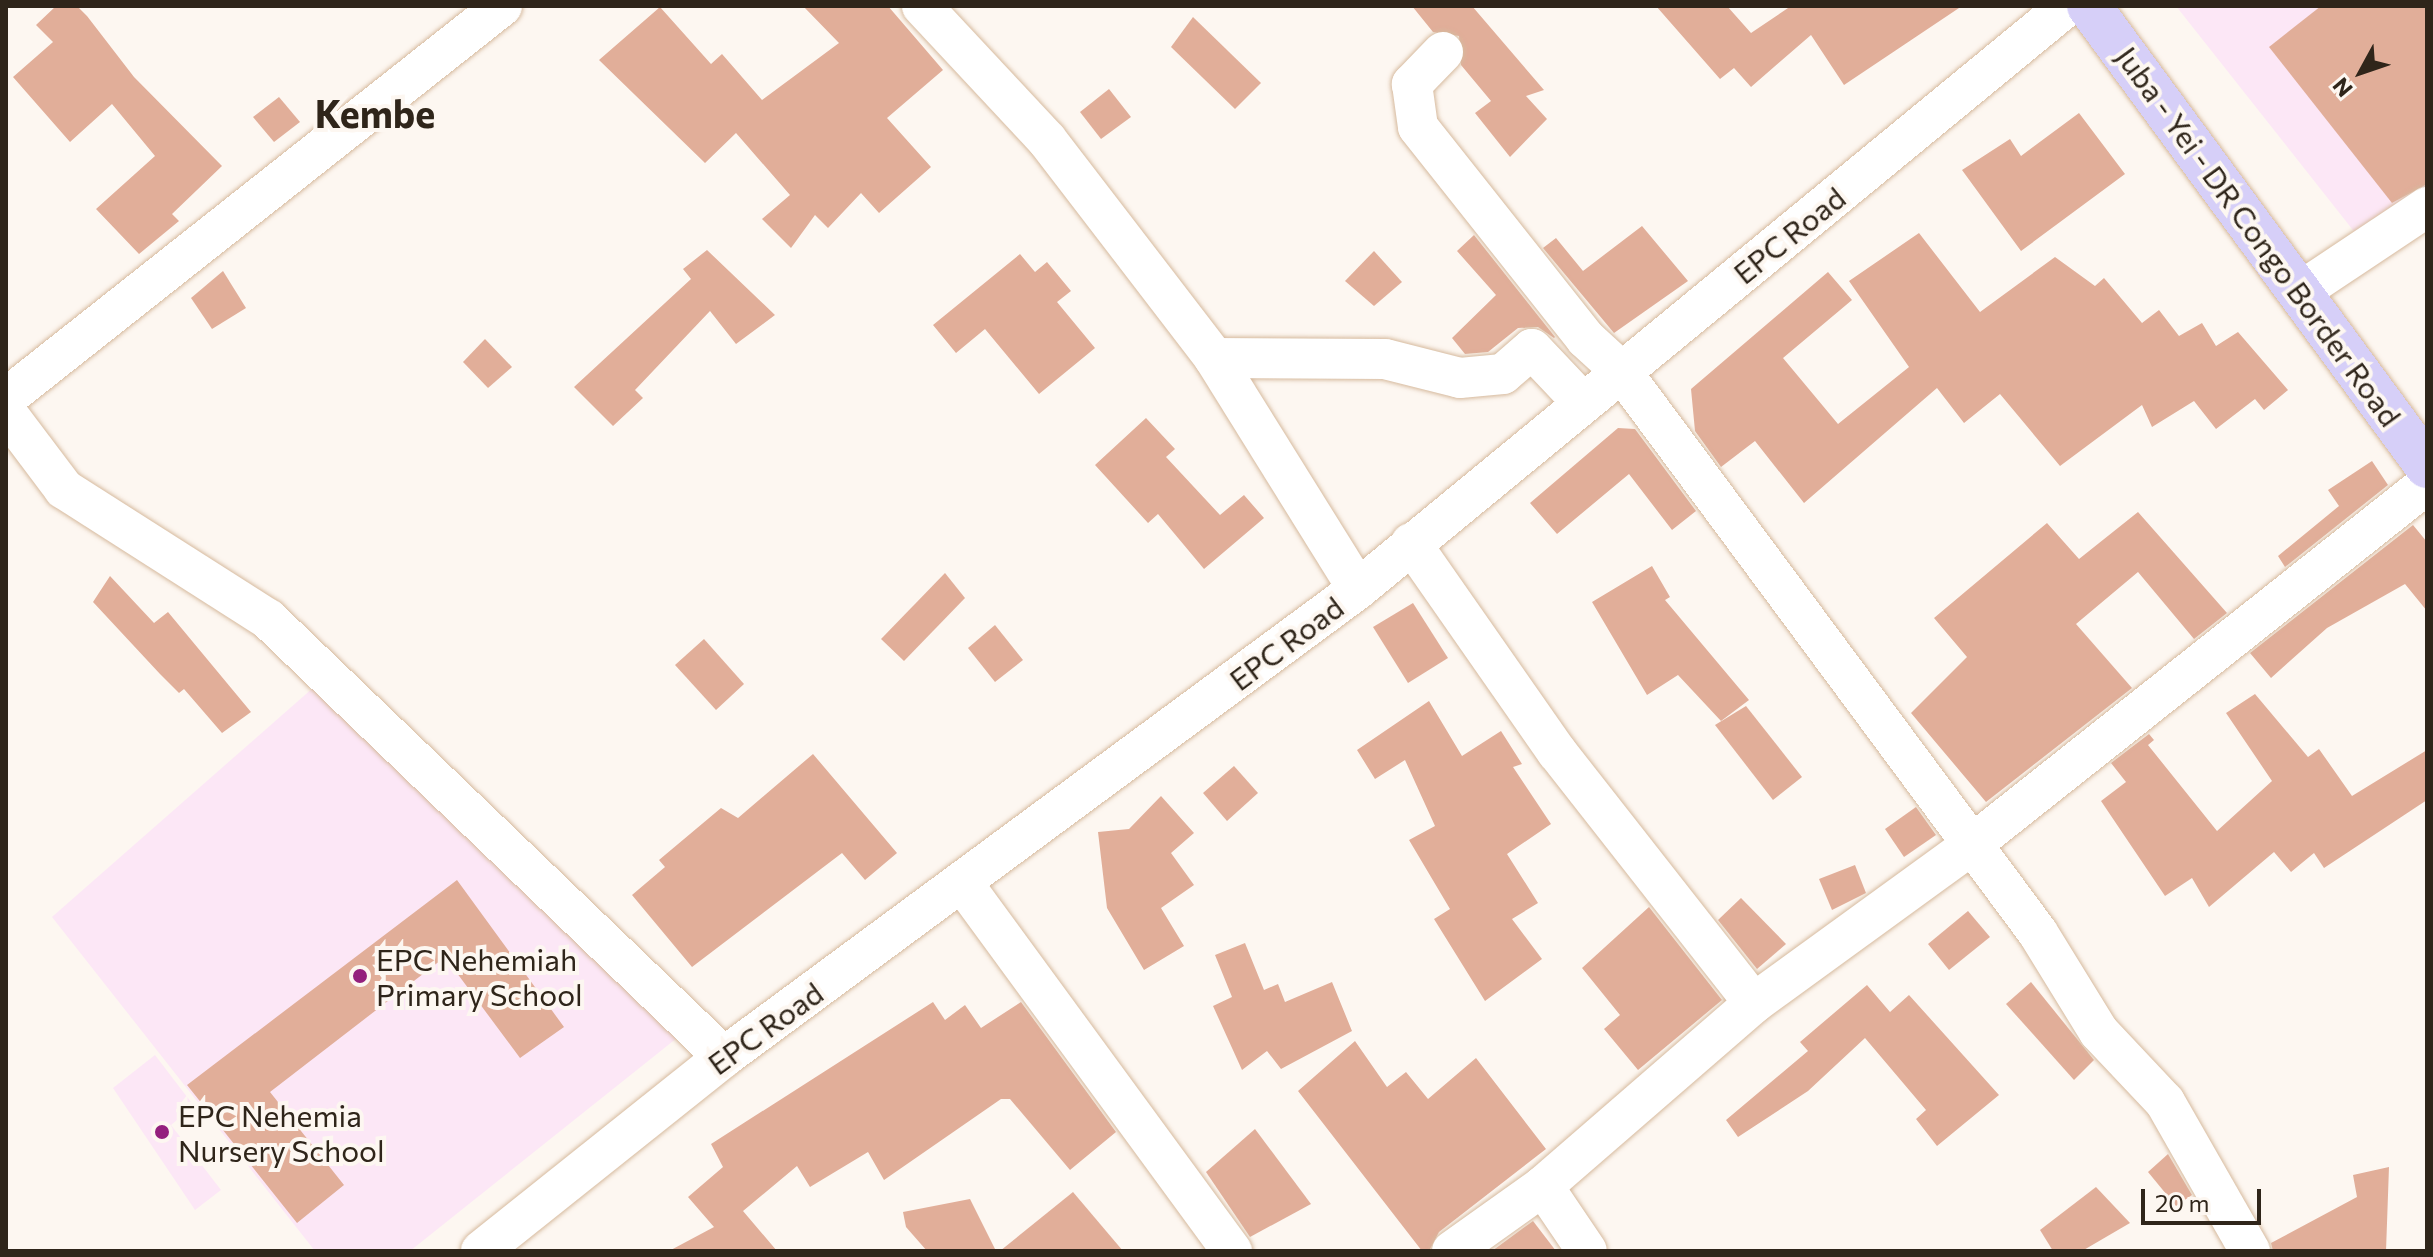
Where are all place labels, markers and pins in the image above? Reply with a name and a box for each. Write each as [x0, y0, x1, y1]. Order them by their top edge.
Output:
place label: EPC Nehemiah Primary School [376, 941, 583, 1012]
marker: EPC Nehemiah Primary School [351, 967, 369, 985]
place label: EPC Nehemia Nursery School [178, 1097, 385, 1168]
marker: EPC Nehemia Nursery School [153, 1123, 171, 1141]

